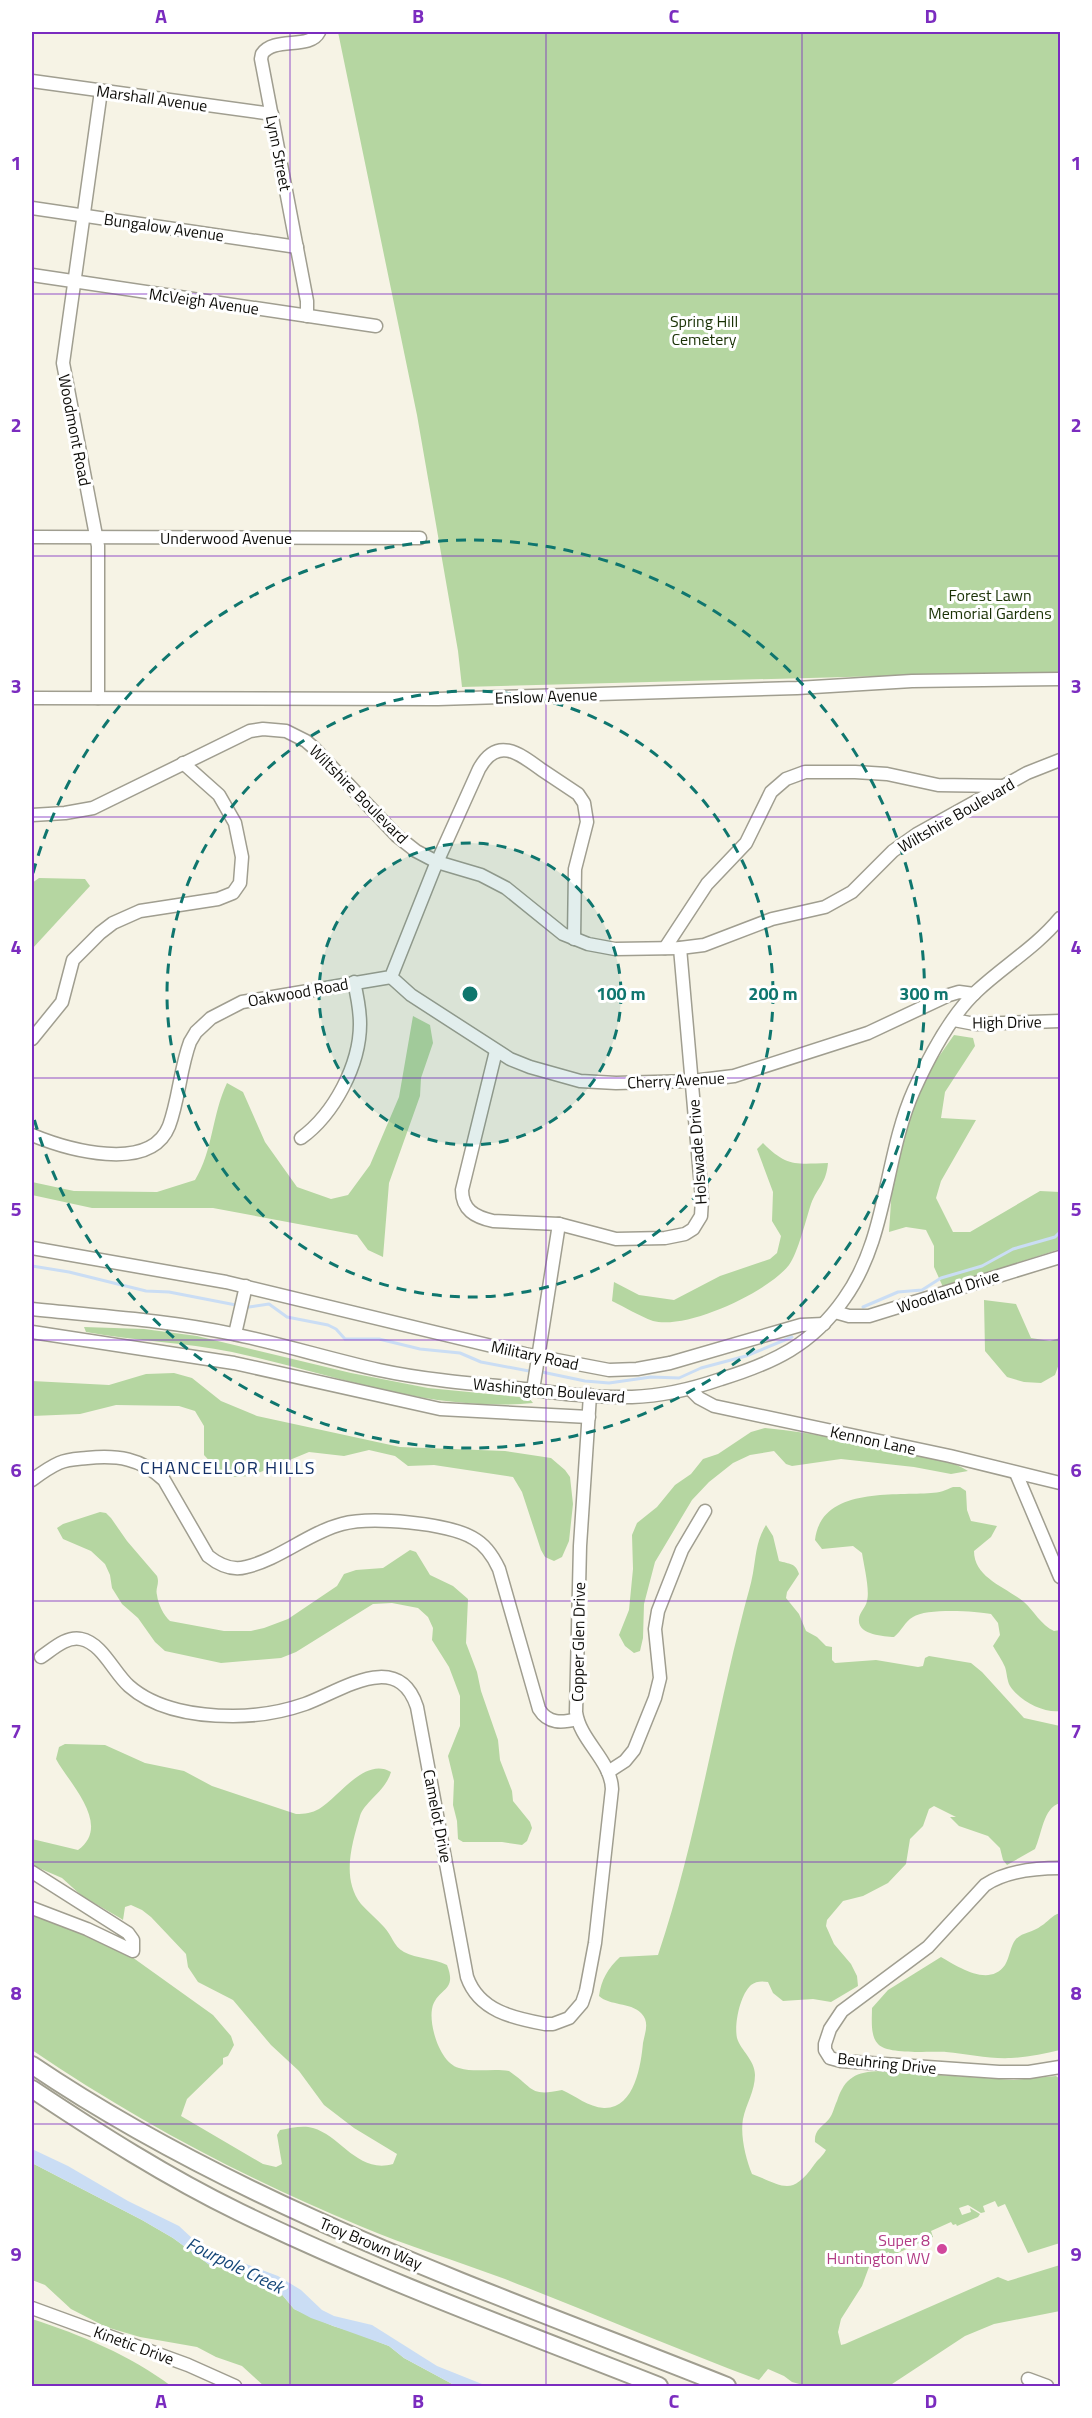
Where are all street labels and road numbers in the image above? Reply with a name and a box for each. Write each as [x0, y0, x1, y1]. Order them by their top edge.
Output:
street label: Marshall Avenue [95, 78, 209, 118]
street label: Lynn Street [260, 113, 298, 193]
street label: Bungalow Avenue [102, 207, 226, 247]
street label: McVeigh Avenue [147, 281, 261, 321]
street label: Woodmont Road [52, 372, 98, 488]
street label: Underwood Avenue [160, 526, 292, 550]
street label: Enslow Avenue [494, 682, 598, 710]
street label: Wiltshire Boulevard [304, 739, 414, 849]
street label: Wiltshire Boulevard [893, 772, 1019, 858]
street label: Oakwood Road [246, 971, 350, 1013]
street label: High Drive [972, 1009, 1042, 1035]
street label: Cherry Avenue [627, 1065, 725, 1095]
street label: Holswade Drive [681, 1099, 713, 1205]
street label: Woodland Drive [894, 1263, 1002, 1319]
street label: Military Road [489, 1334, 581, 1376]
street label: Washington Boulevard [472, 1371, 626, 1409]
street label: Kennon Lane [828, 1419, 918, 1461]
street label: Copper Glen Drive [565, 1582, 591, 1702]
street label: Camelot Drive [417, 1767, 459, 1865]
street label: Beuhring Drive [836, 2046, 938, 2080]
street label: Troy Brown Way [316, 2211, 426, 2276]
street label: Kinetic Drive [91, 2319, 177, 2371]

